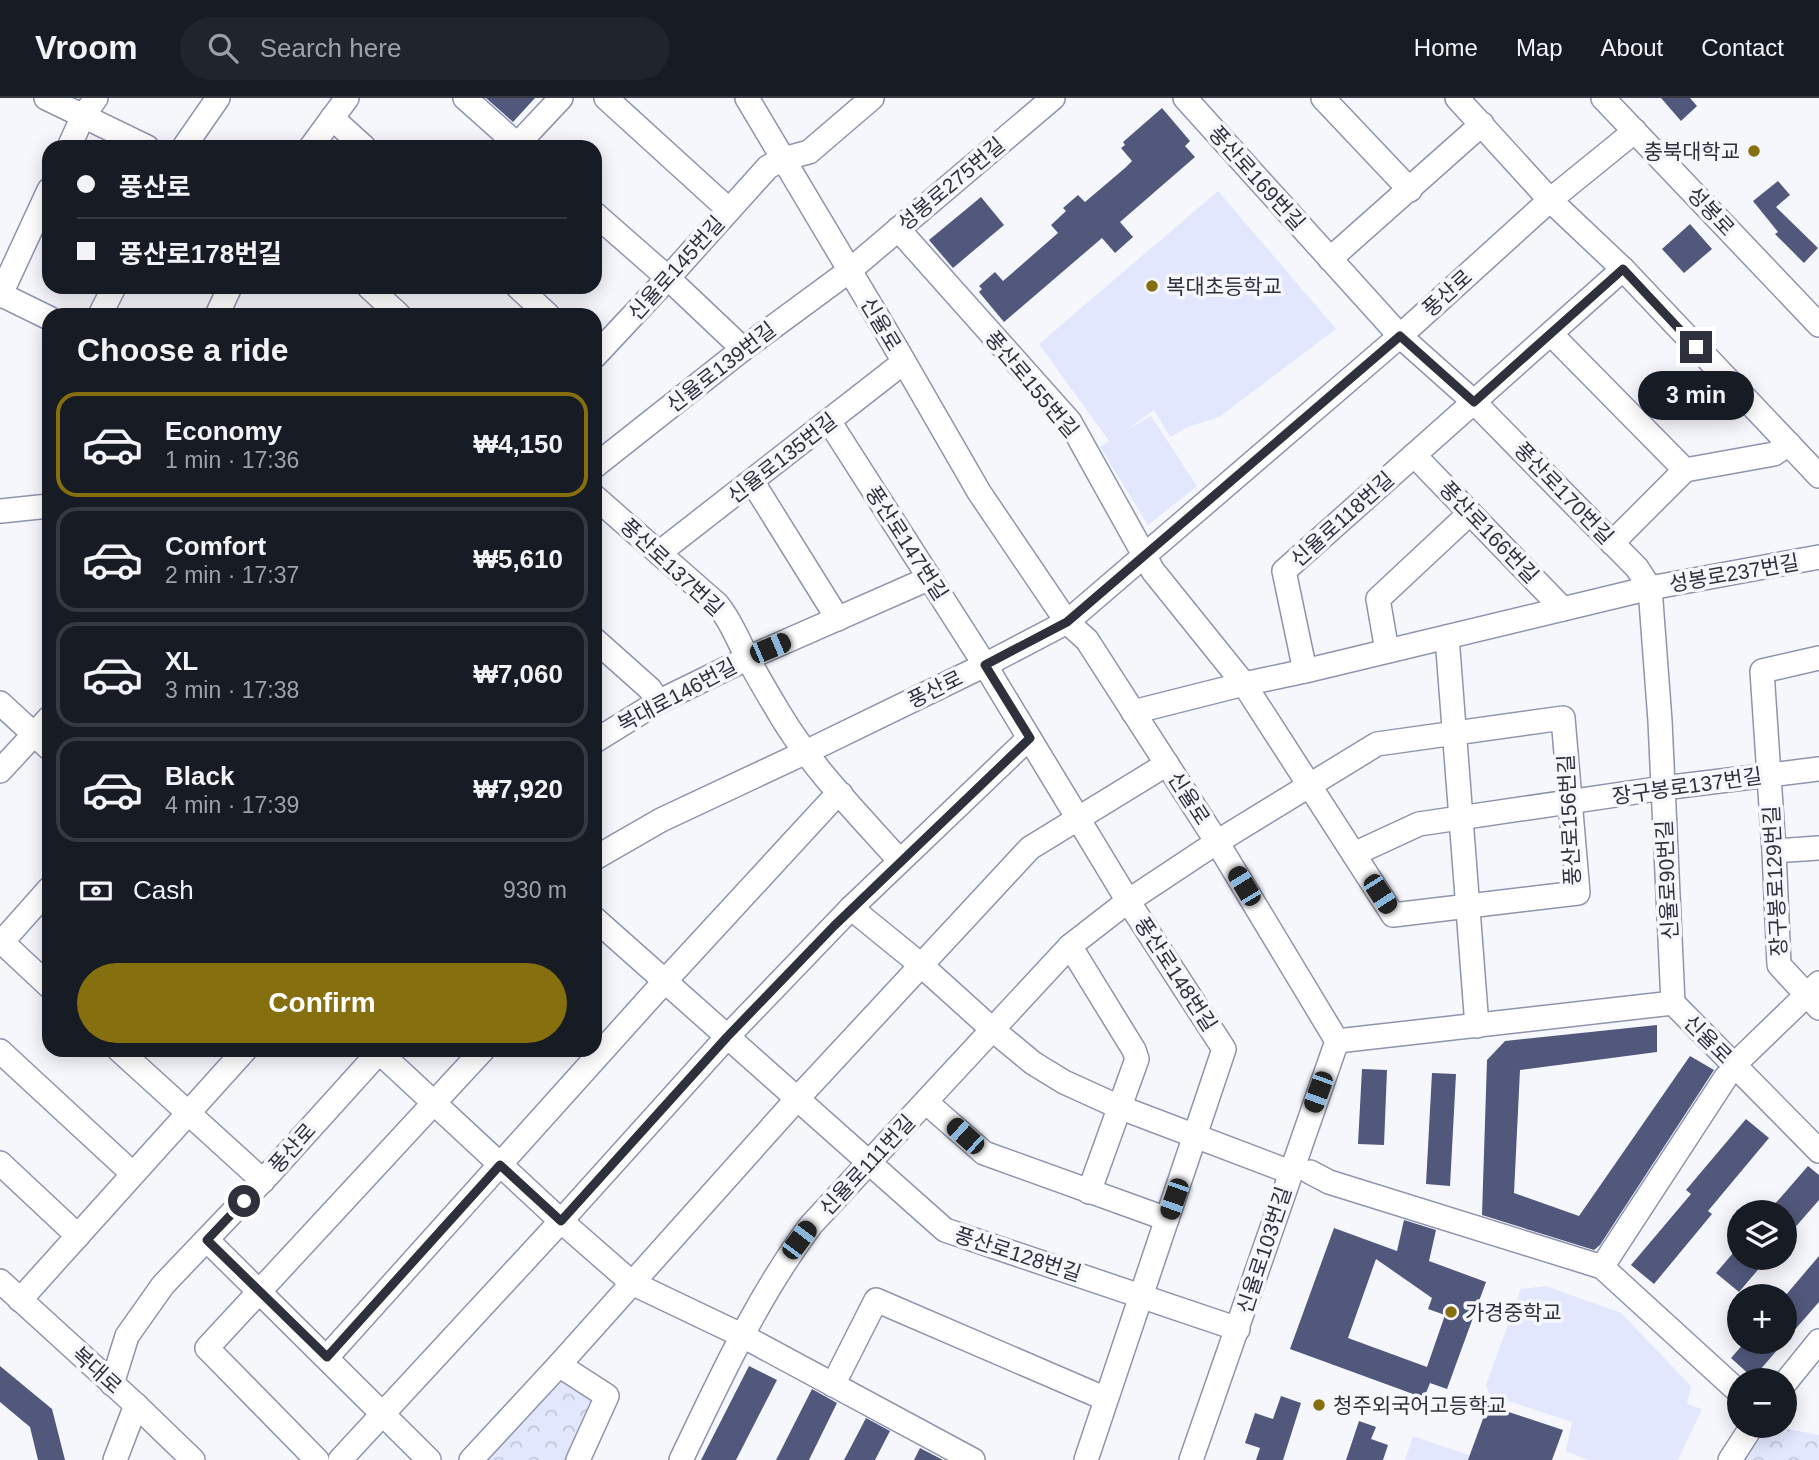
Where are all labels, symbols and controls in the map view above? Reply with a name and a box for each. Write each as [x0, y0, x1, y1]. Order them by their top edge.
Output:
search box [180, 17, 670, 80]
text: Vroom [35, 29, 138, 66]
icon: search [204, 29, 242, 67]
text: Search here [260, 33, 401, 63]
text: Home [1414, 34, 1478, 61]
text: Map [1516, 34, 1563, 61]
text: About [1601, 34, 1663, 61]
text: Contact [1701, 34, 1784, 61]
street label: 풍산로169번길 [1204, 121, 1310, 235]
street label: 성봉로275번길 [893, 133, 1009, 235]
place label: 충북대학교 [1643, 140, 1740, 163]
marker: 충북대학교 [1746, 143, 1762, 159]
text: 풍산로 [119, 172, 191, 202]
street label: 성봉로 [1683, 182, 1739, 240]
street label: 신율로145번길 [623, 211, 729, 325]
text: 풍산로178번길 [119, 239, 282, 269]
street label: 풍산로 [1418, 265, 1476, 321]
place label: 복대초등학교 [1166, 275, 1282, 298]
marker: 복대초등학교 [1144, 278, 1160, 294]
street label: 신율로 [856, 293, 906, 355]
street label: 신율로139번길 [662, 317, 780, 417]
street label: 풍산로155번길 [981, 326, 1083, 442]
route end [1680, 331, 1712, 363]
text: Choose a ride [77, 332, 289, 368]
callout: 3 min [1638, 372, 1754, 420]
text: 3 min [1666, 382, 1726, 408]
street label: 신율로135번길 [723, 408, 841, 508]
icon: car [81, 413, 144, 476]
text: Economy [165, 416, 282, 446]
text: ₩4,150 [473, 429, 563, 459]
street label: 풍산로170번길 [1510, 438, 1618, 548]
text: 1 min · 17:36 [165, 447, 299, 473]
street label: 신율로118번길 [1286, 467, 1398, 571]
street label: 풍산로166번길 [1435, 477, 1543, 587]
street label: 풍산로147번길 [862, 482, 952, 604]
street label: 풍산로137번길 [616, 514, 728, 620]
icon: car [81, 528, 144, 591]
text: Comfort [165, 531, 266, 561]
text: ₩5,610 [473, 544, 563, 574]
street label: 성봉로237번길 [1667, 550, 1801, 596]
text: 2 min · 17:37 [165, 562, 299, 588]
car [747, 630, 794, 666]
icon: car [81, 643, 144, 706]
text: XL [165, 646, 198, 676]
street label: 복대로146번길 [613, 654, 741, 736]
text: ₩7,060 [473, 659, 563, 689]
street label: 풍산로 [904, 666, 966, 712]
text: 3 min · 17:38 [165, 677, 299, 703]
street label: 풍산로156번길 [1554, 754, 1584, 886]
icon: car [81, 758, 144, 821]
text: Black [165, 761, 234, 791]
street label: 장구봉로137번길 [1611, 764, 1763, 808]
street label: 신율로 [1164, 767, 1214, 829]
text: ₩7,920 [473, 774, 563, 804]
text: 4 min · 17:39 [165, 792, 299, 818]
street label: 장구봉로129번길 [1760, 805, 1790, 957]
street label: 신율로90번길 [1652, 819, 1682, 941]
car [1225, 863, 1264, 909]
car [1360, 871, 1401, 917]
icon: cash [77, 872, 115, 910]
text: Cash [133, 875, 194, 905]
text: 930 m [503, 877, 567, 903]
street label: 풍산로148번길 [1131, 913, 1221, 1035]
button: Confirm [77, 963, 567, 1043]
street label: 신율로 [1679, 1010, 1737, 1068]
car [1301, 1069, 1336, 1115]
street label: 신율로111번길 [815, 1110, 919, 1220]
car [943, 1114, 988, 1158]
street label: 풍산로 [264, 1119, 320, 1177]
car [1158, 1176, 1191, 1222]
street label: 신율로103번길 [1233, 1184, 1295, 1316]
route start [228, 1185, 260, 1217]
map controls [1727, 1200, 1797, 1438]
button: layers [1727, 1200, 1797, 1270]
car [778, 1217, 821, 1263]
street label: 풍산로128번길 [952, 1223, 1084, 1285]
button: + [1727, 1284, 1797, 1354]
place label: 가경중학교 [1465, 1301, 1562, 1324]
marker: 가경중학교 [1443, 1304, 1459, 1320]
street label: 복대로 [68, 1342, 126, 1398]
button: − [1727, 1368, 1797, 1438]
place label: 청주외국어고등학교 [1333, 1394, 1507, 1417]
marker: 청주외국어고등학교 [1311, 1397, 1327, 1413]

